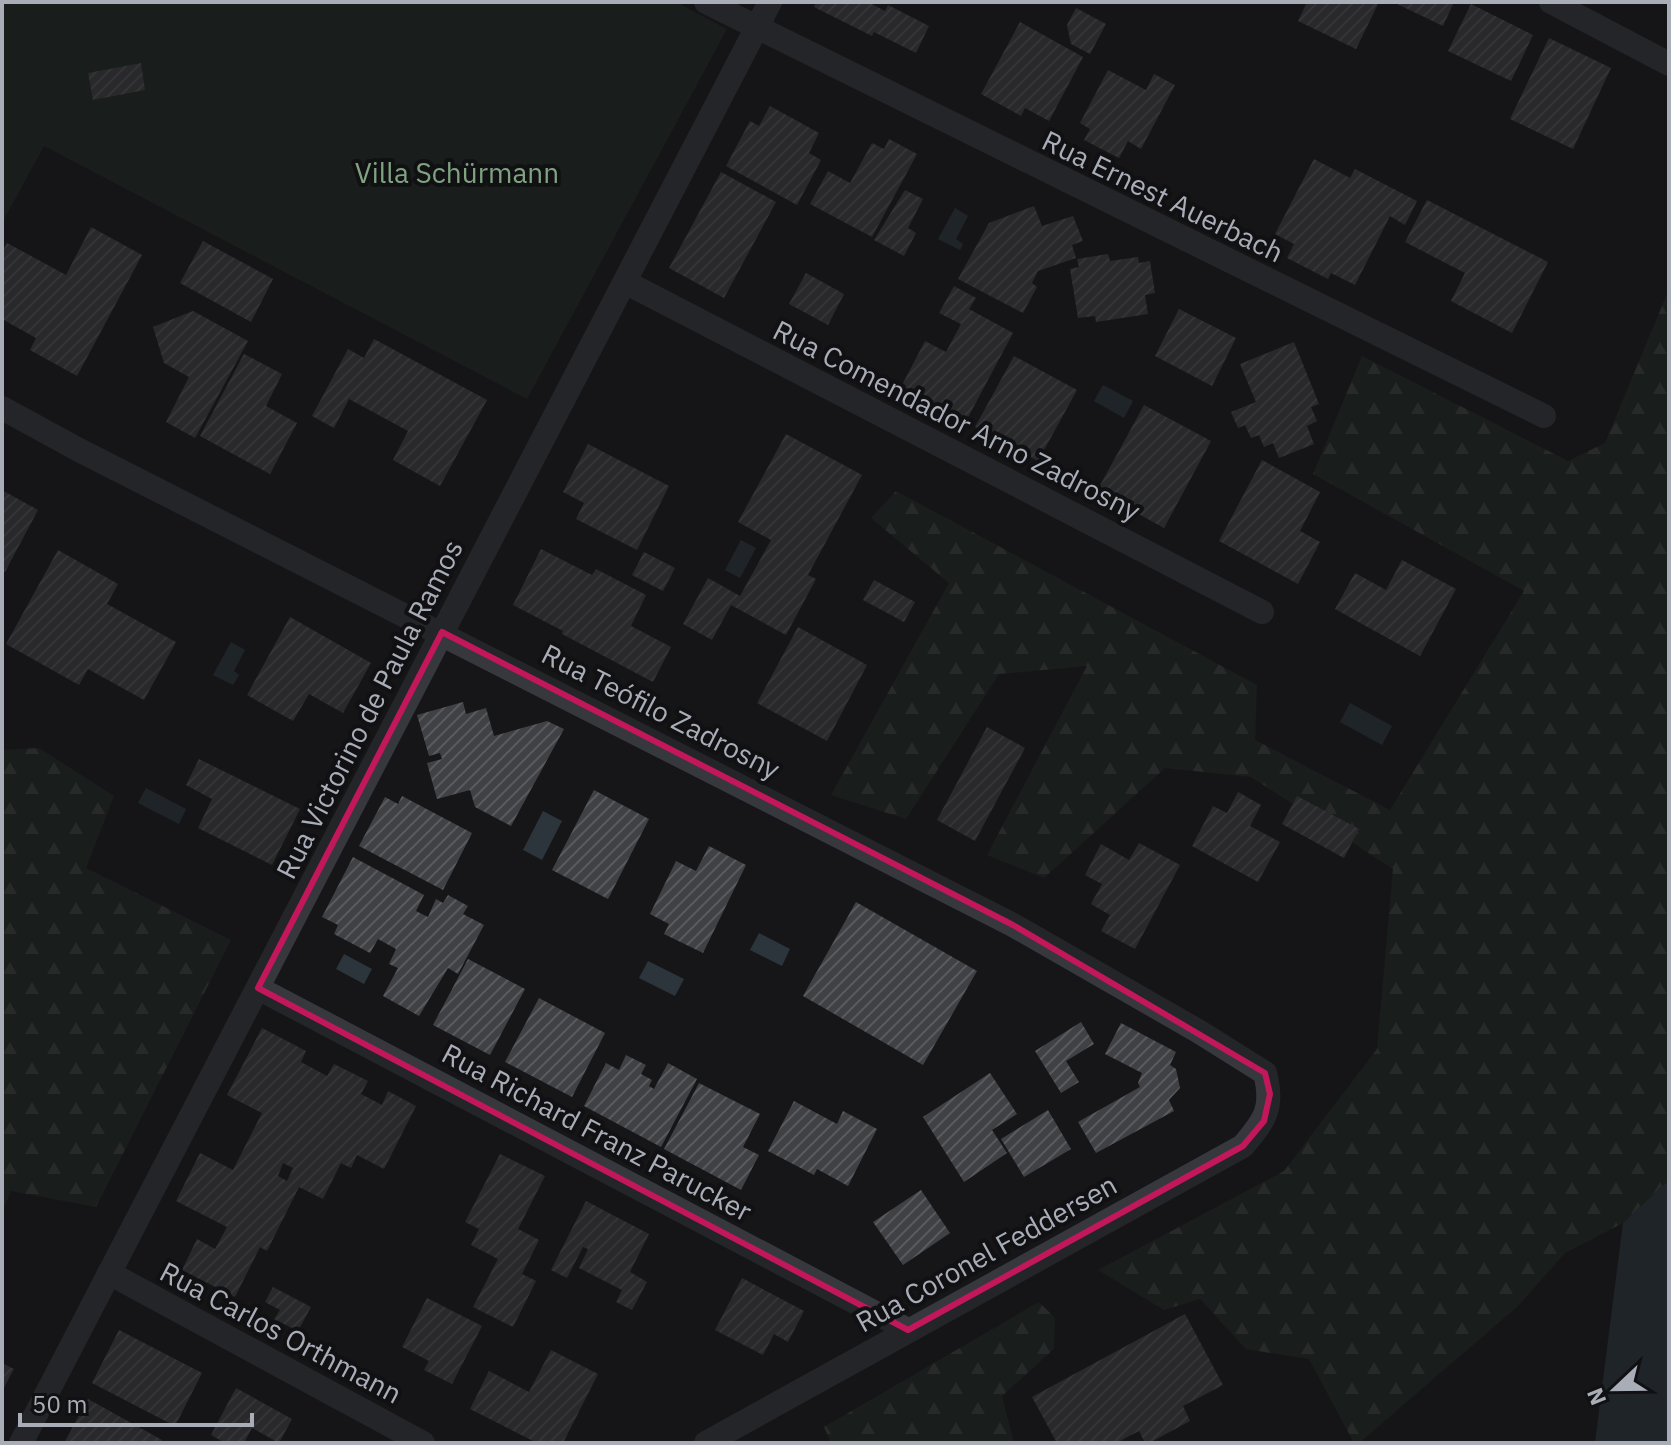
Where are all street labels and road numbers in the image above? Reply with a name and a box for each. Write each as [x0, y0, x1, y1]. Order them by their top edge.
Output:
street label: Rua Ernest Auerbach [1036, 122, 1290, 270]
street label: Rua Comendador Arno Zadrosny [767, 311, 1147, 529]
street label: Rua Victorino de Paula Ramos [267, 533, 471, 885]
street label: Rua Teófilo Zadrosny [536, 635, 786, 787]
street label: Rua Richard Franz Parucker [436, 1035, 758, 1229]
street label: Rua Coronel Feddersen [849, 1166, 1123, 1340]
street label: Rua Carlos Orthmann [154, 1253, 408, 1411]

